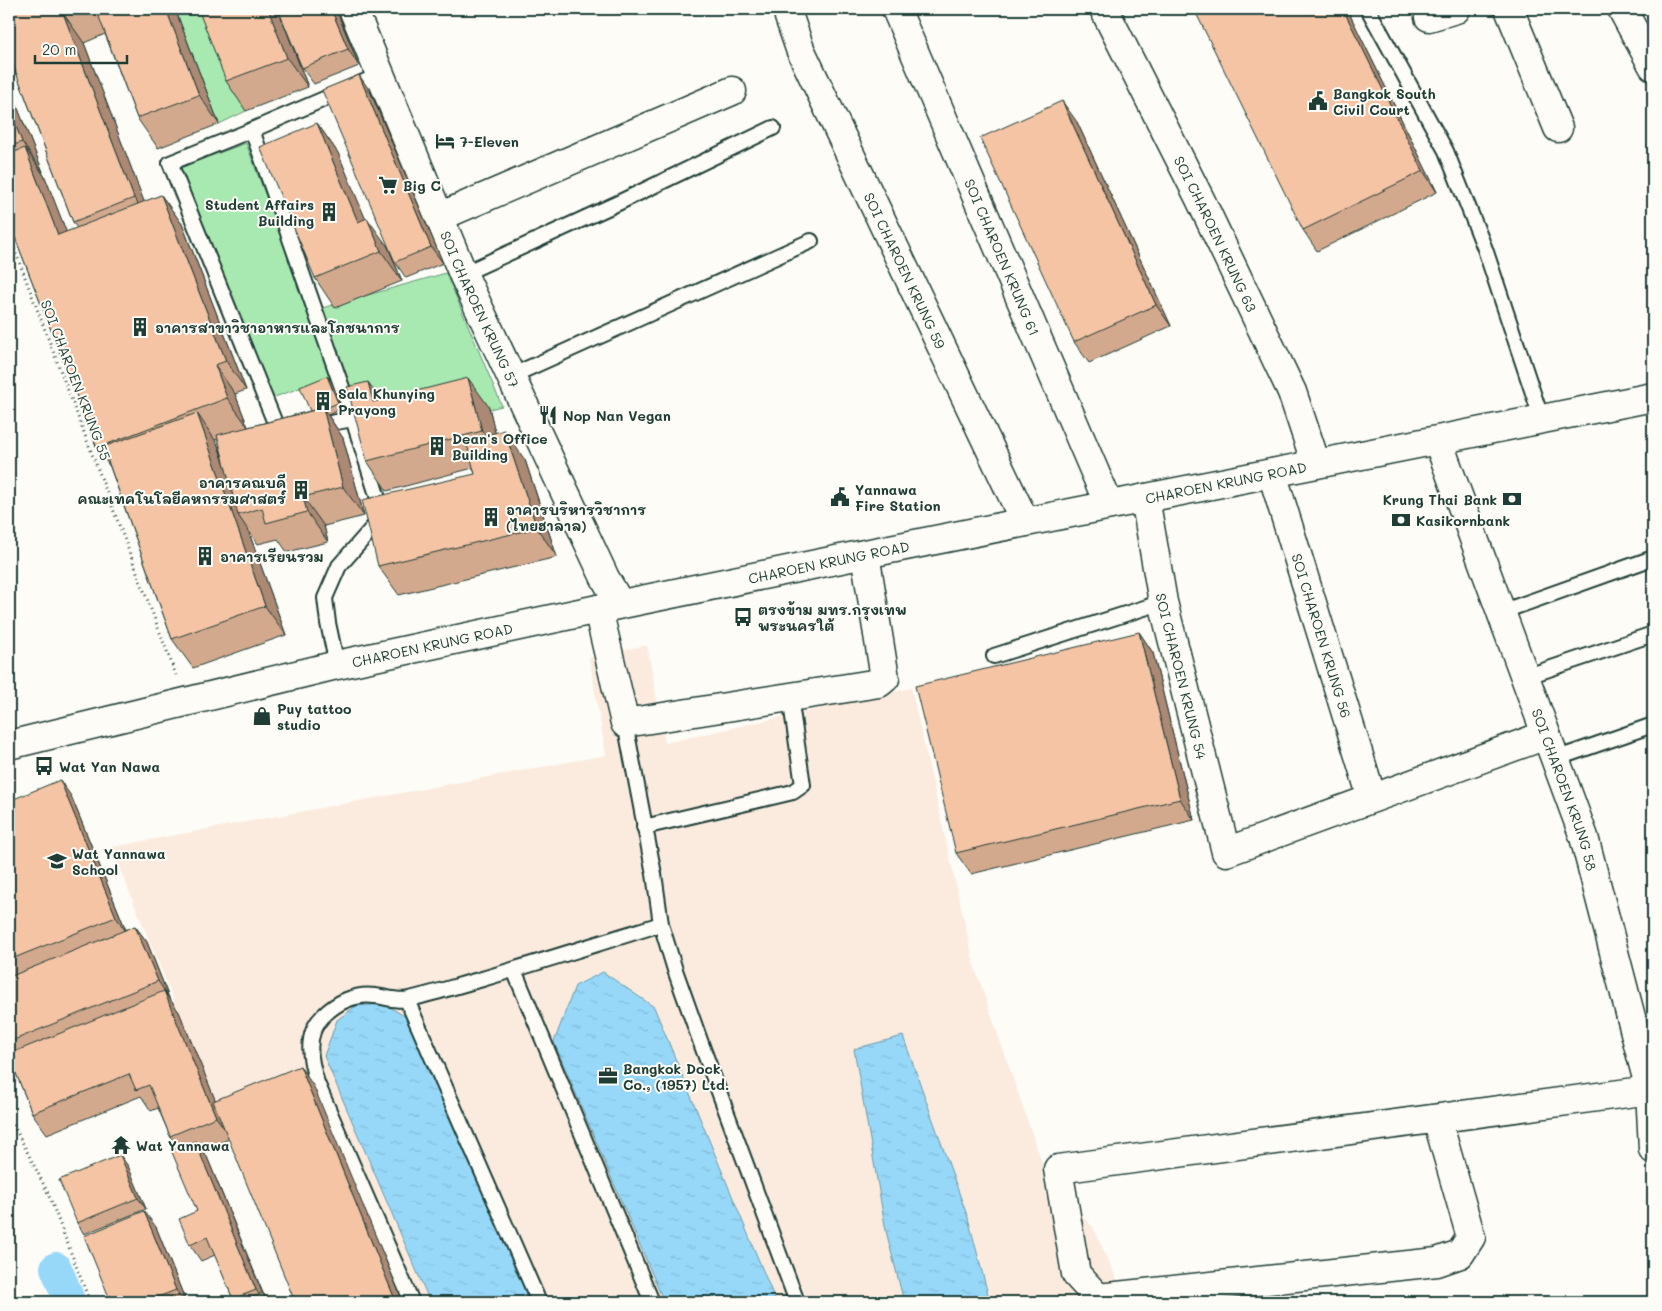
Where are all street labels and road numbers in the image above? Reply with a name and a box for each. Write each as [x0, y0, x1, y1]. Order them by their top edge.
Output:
street label: SOI CHAROEN KRUNG 63 [1170, 152, 1262, 315]
street label: SOI CHAROEN KRUNG 61 [960, 176, 1045, 338]
street label: SOI CHAROEN KRUNG 59 [860, 189, 951, 352]
street label: SOI CHAROEN KRUNG 57 [437, 228, 524, 391]
street label: SOI CHAROEN KRUNG 55 [37, 297, 115, 463]
street label: CHAROEN KRUNG ROAD [1143, 457, 1308, 507]
street label: CHAROEN KRUNG ROAD [746, 536, 911, 587]
street label: SOI CHAROEN KRUNG 56 [1288, 551, 1356, 720]
street label: SOI CHAROEN KRUNG 54 [1152, 592, 1212, 762]
street label: CHAROEN KRUNG ROAD [350, 618, 514, 671]
street label: SOI CHAROEN KRUNG 58 [1528, 706, 1602, 873]

